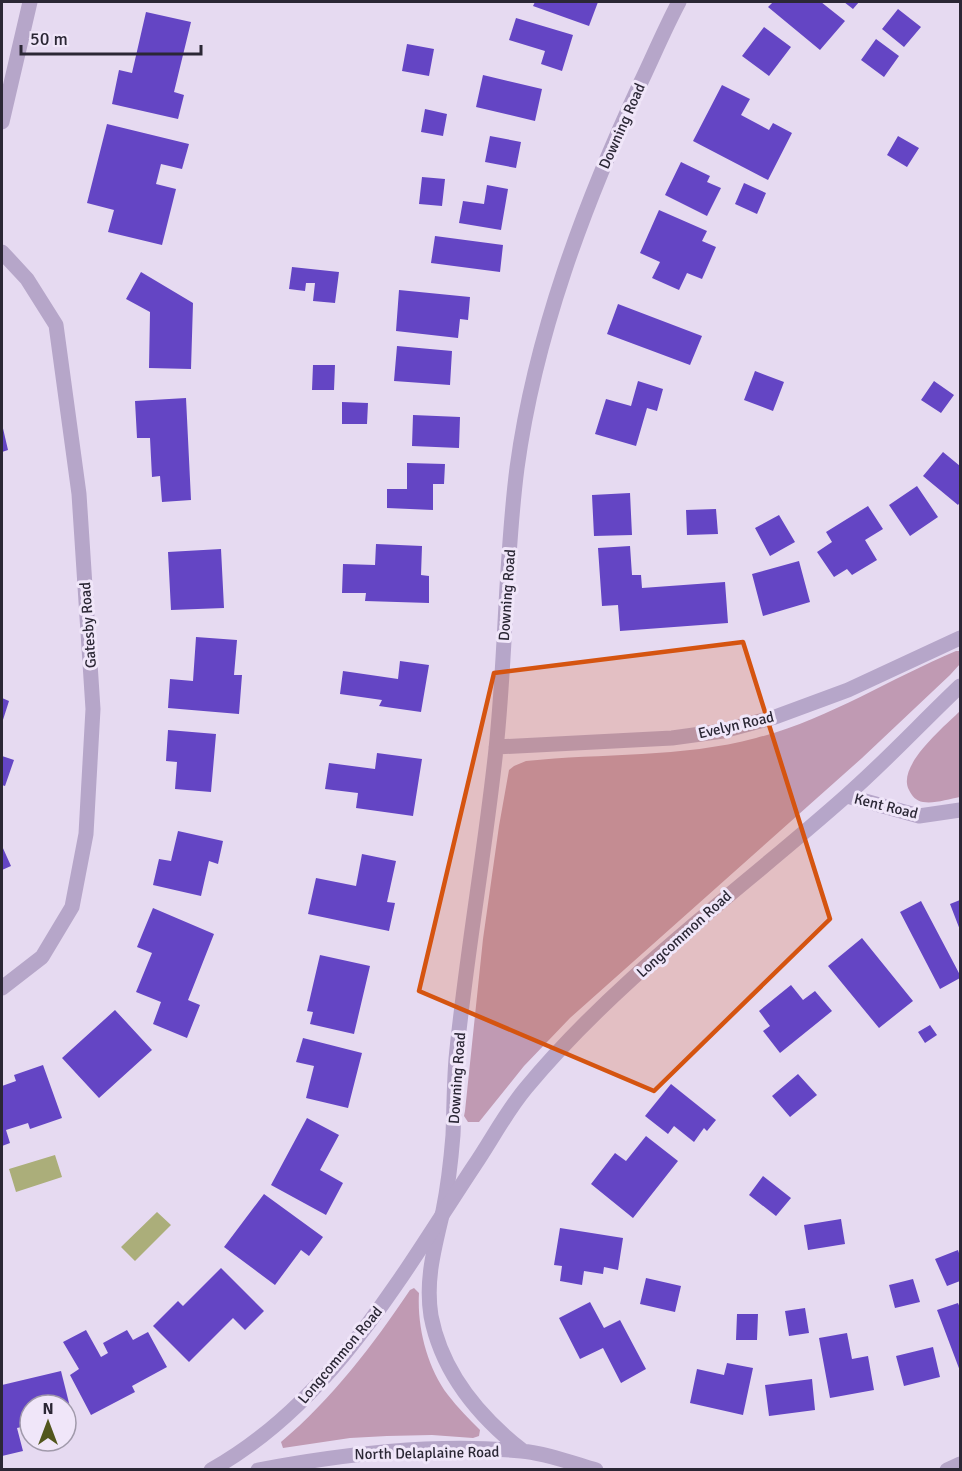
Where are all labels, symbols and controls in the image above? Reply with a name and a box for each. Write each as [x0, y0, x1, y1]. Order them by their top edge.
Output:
scale bar [21, 18, 201, 56]
text: 50 m [30, 28, 68, 50]
street label: Downing Road [595, 80, 649, 172]
street label: Downing Road [495, 548, 519, 642]
street label: Gatesby Road [76, 581, 100, 669]
street label: Evelyn Road [696, 708, 776, 742]
street label: Kent Road [852, 789, 920, 823]
street label: Longcommon Road [633, 887, 735, 981]
street label: Downing Road [445, 1031, 469, 1125]
street label: Longcommon Road [294, 1303, 386, 1407]
north arrow [18, 1393, 78, 1453]
text: N [42, 1399, 54, 1419]
street label: North Delaplaine Road [354, 1443, 500, 1463]

